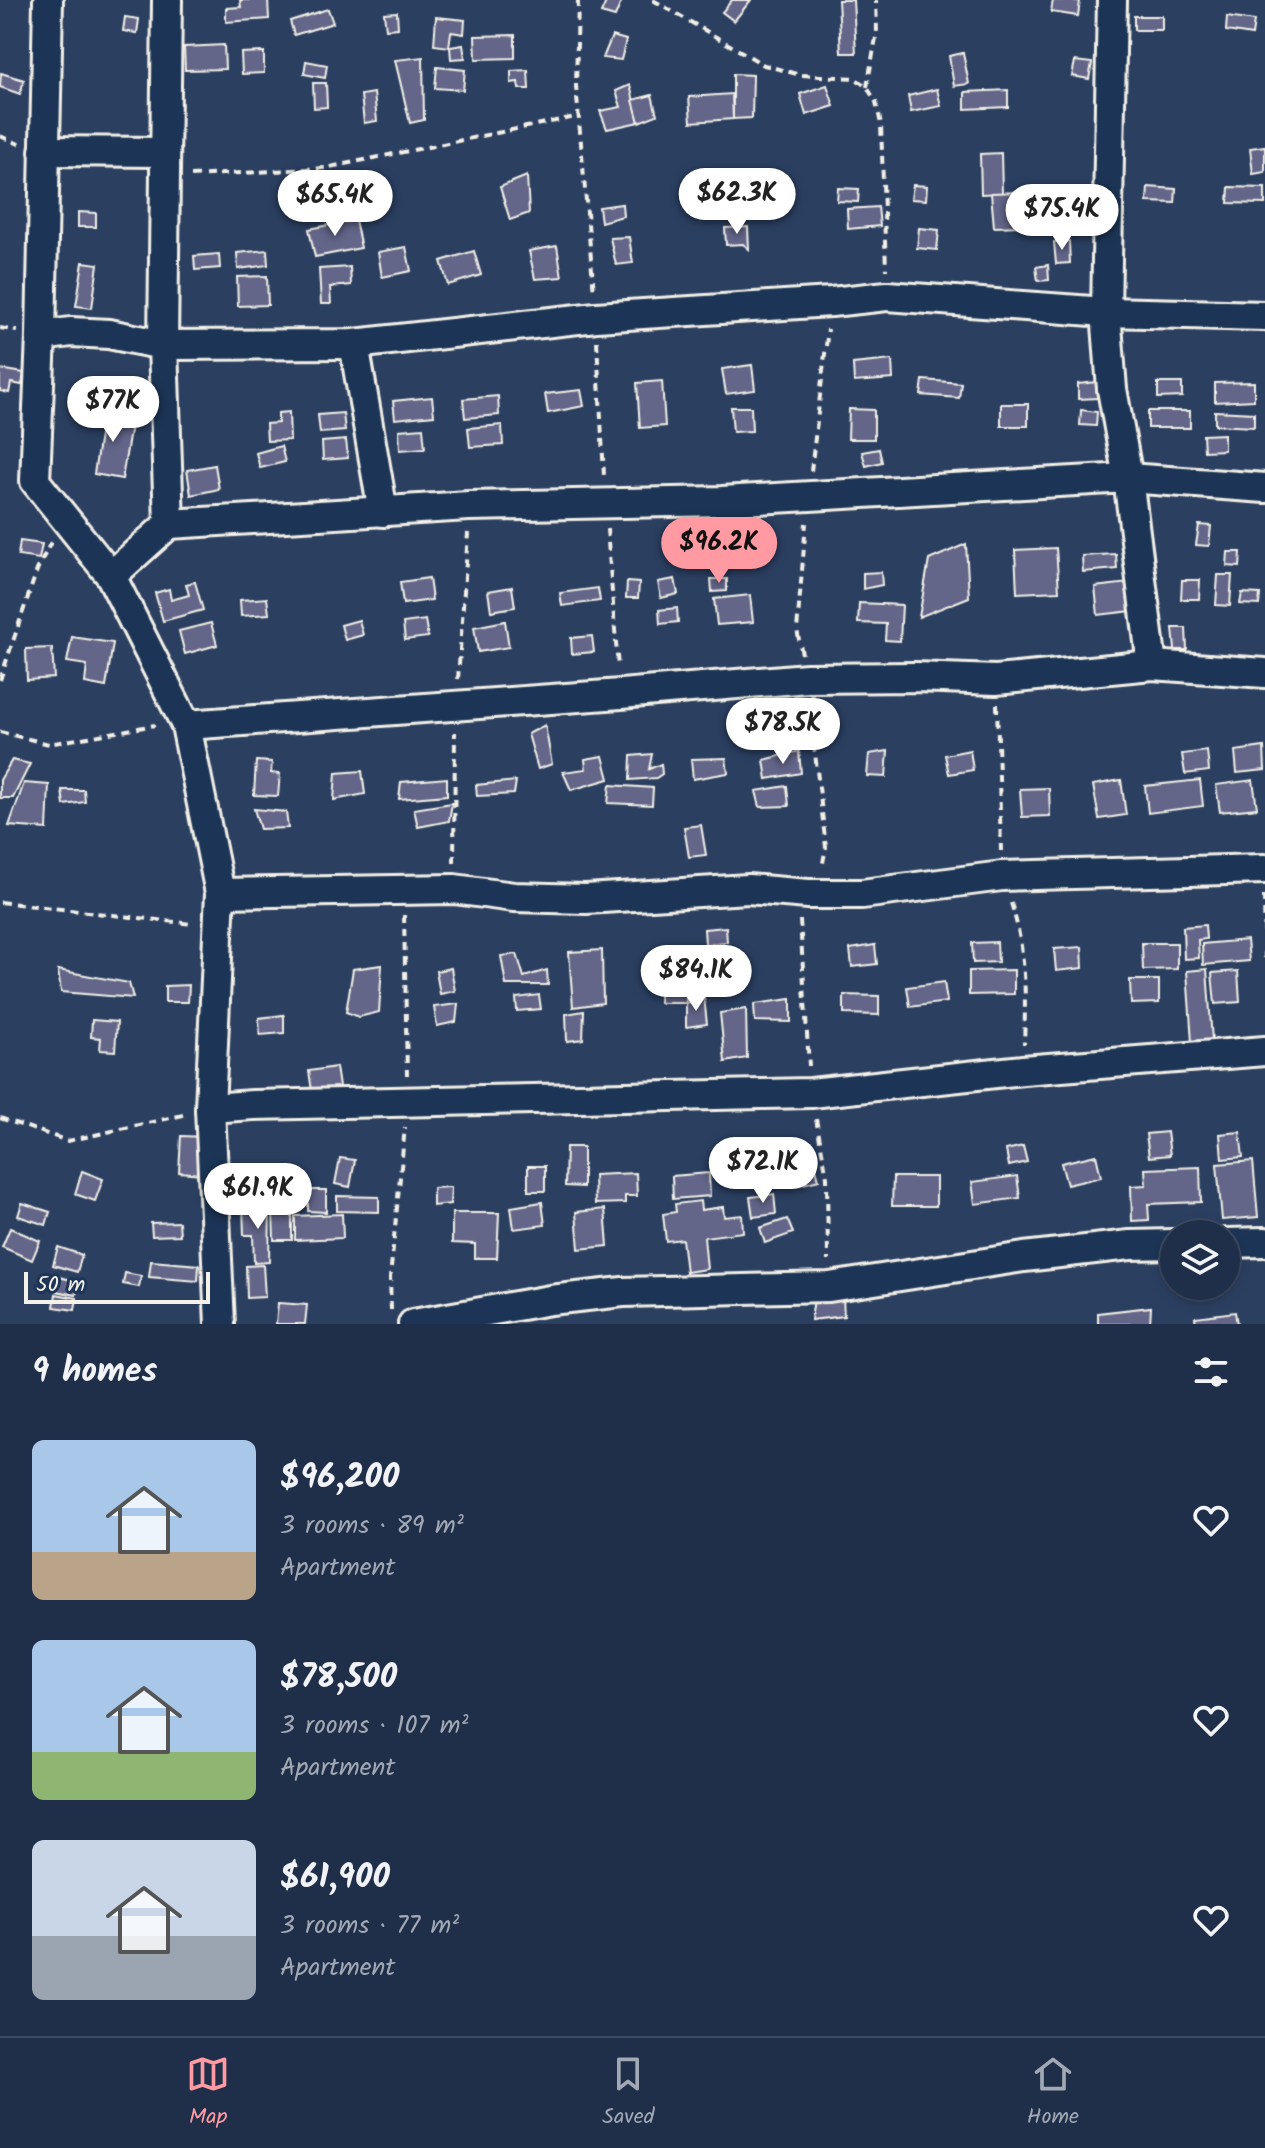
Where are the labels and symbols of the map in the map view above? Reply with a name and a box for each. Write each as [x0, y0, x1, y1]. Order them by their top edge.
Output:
pin: $62.3K [672, 168, 802, 236]
pin: $65.4K [270, 170, 400, 238]
pin: $75.4K [997, 184, 1127, 252]
pin: $77K [66, 376, 160, 444]
pin: $96.2K [654, 517, 784, 585]
pin: $78.5K [718, 698, 848, 766]
pin: $84.1K [631, 945, 761, 1013]
pin: $72.1K [698, 1137, 828, 1205]
pin: $61.9K [193, 1163, 323, 1231]
scale bar [24, 1268, 210, 1304]

